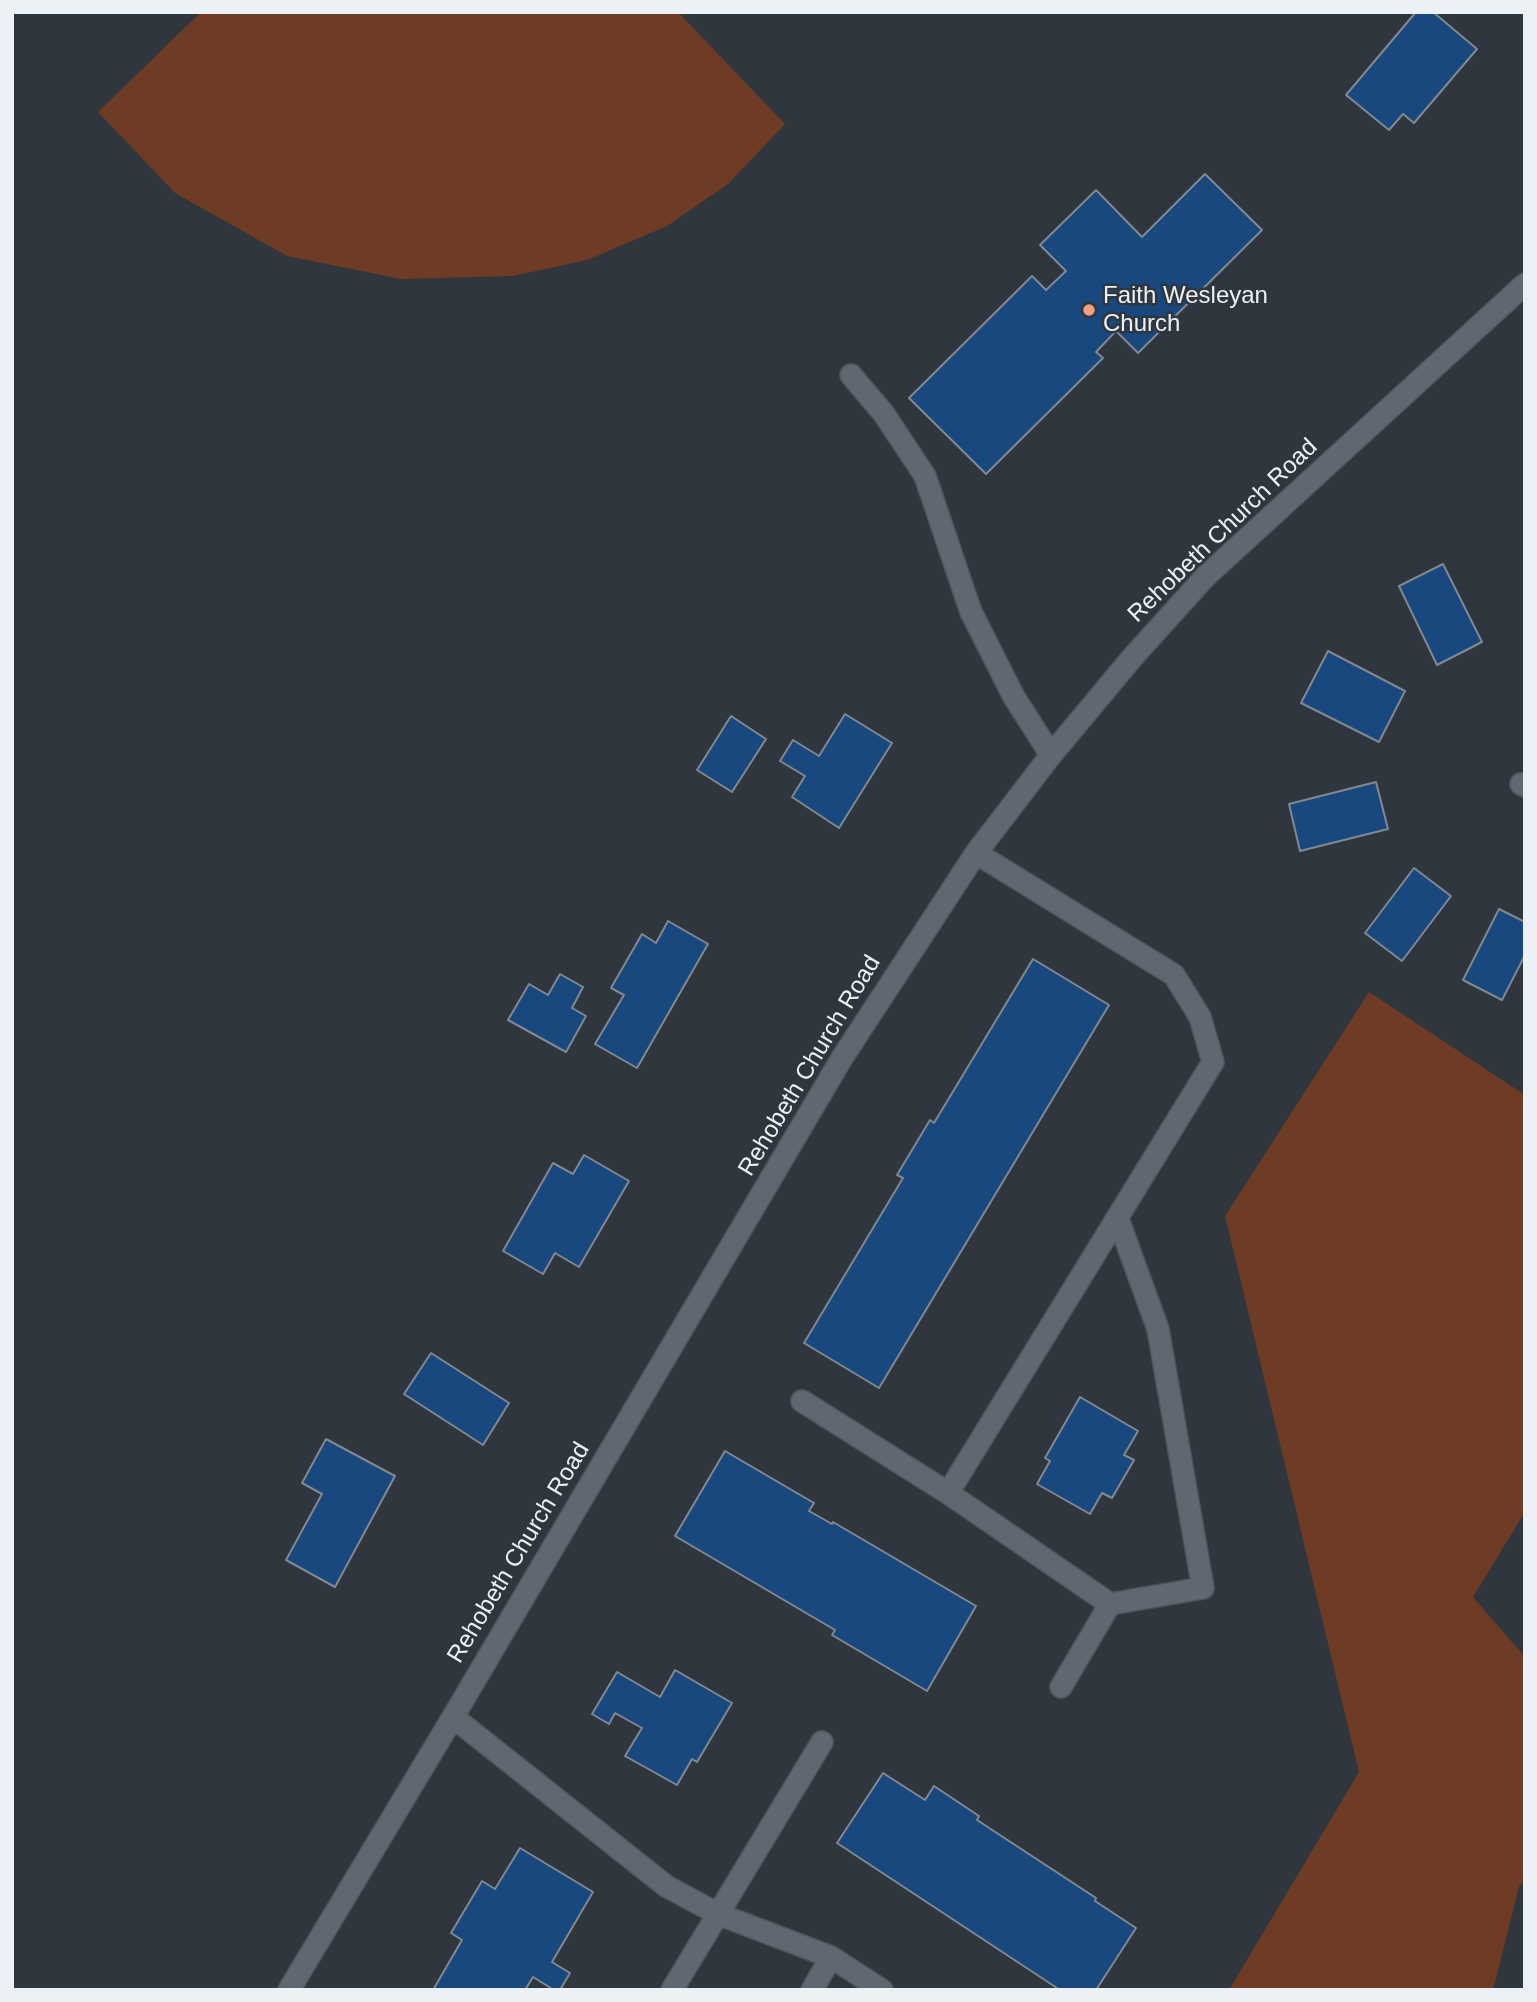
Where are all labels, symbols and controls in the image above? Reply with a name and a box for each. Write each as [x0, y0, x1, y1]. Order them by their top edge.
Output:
place label: Faith Wesleyan Church [1103, 282, 1268, 338]
marker: Faith Wesleyan Church [1081, 302, 1097, 318]
street label: Rehobeth Church Road [1122, 433, 1324, 629]
street label: Rehobeth Church Road [733, 951, 887, 1181]
street label: Rehobeth Church Road [442, 1438, 596, 1668]

